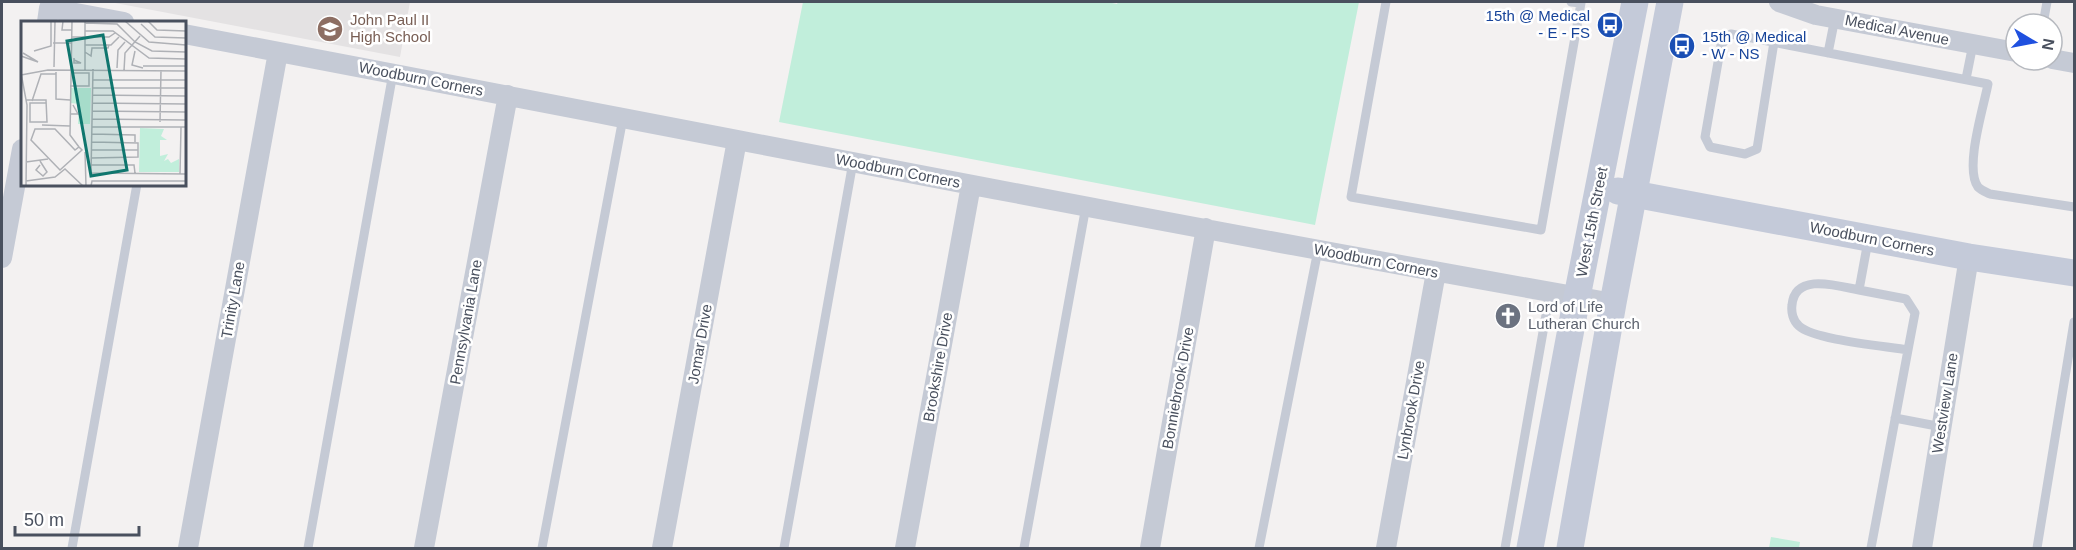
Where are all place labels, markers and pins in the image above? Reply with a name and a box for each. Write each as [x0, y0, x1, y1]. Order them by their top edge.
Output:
place label: 15th @ Medical - E - FS [1486, 7, 1590, 41]
bus stop icon: 15th @ Medical - E - FS [1595, 10, 1625, 40]
place label: John Paul II High School [350, 11, 431, 45]
school or university icon: John Paul II High School [315, 14, 345, 44]
place label: 15th @ Medical - W - NS [1702, 28, 1806, 62]
bus stop icon: 15th @ Medical - W - NS [1667, 31, 1697, 61]
place label: Lord of Life Lutheran Church [1528, 298, 1640, 332]
church icon: Lord of Life Lutheran Church [1493, 301, 1523, 331]

